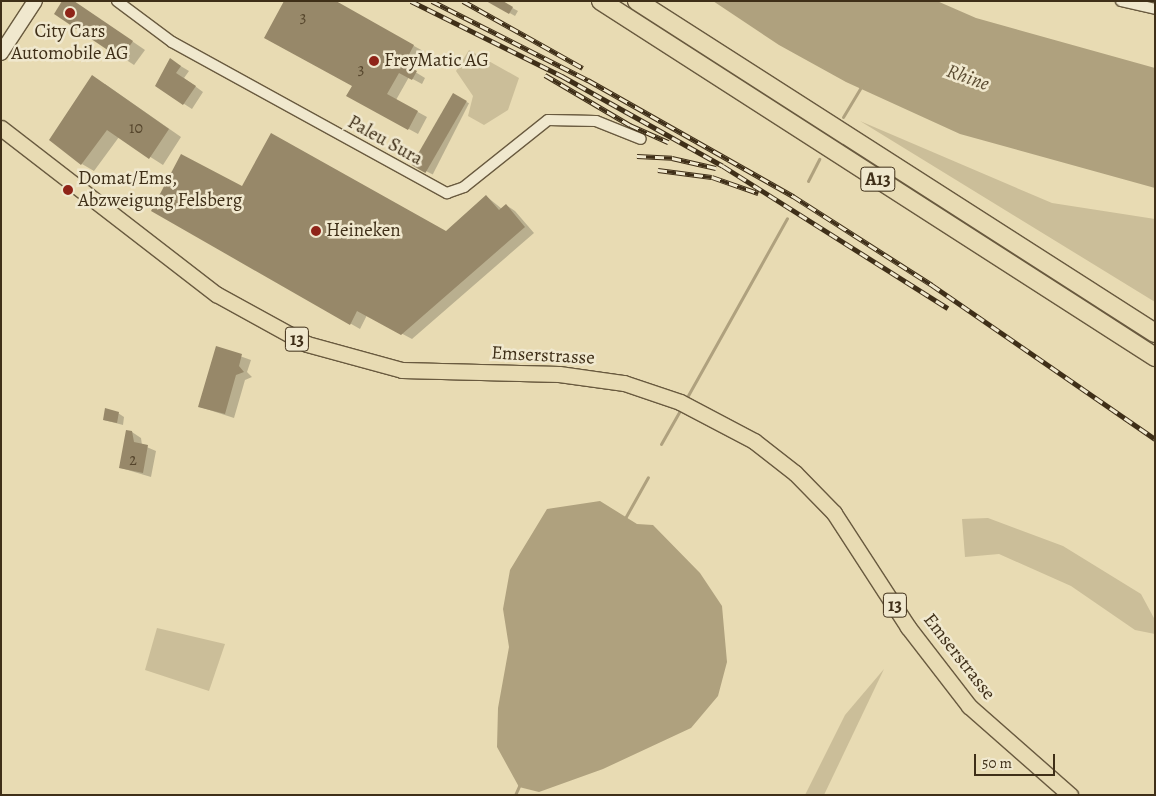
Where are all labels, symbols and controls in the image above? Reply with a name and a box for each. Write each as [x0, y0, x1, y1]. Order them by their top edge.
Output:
marker: City Cars Automobile AG [64, 7, 76, 19]
house number: 3 [300, 7, 306, 27]
place label: City Cars Automobile AG [11, 21, 129, 65]
place label: FreyMatic AG [384, 50, 489, 72]
marker: FreyMatic AG [368, 55, 380, 67]
water label: Rhine [943, 58, 993, 96]
house number: 3 [358, 59, 364, 79]
street label: Paleu Sura [343, 111, 427, 171]
house number: 10 [129, 118, 143, 138]
road number: A13 [859, 163, 897, 194]
place label: Domat/Ems, Abzweigung Felsberg [78, 168, 242, 212]
marker: Domat/Ems, Abzweigung Felsberg [62, 184, 74, 196]
place label: Heineken [326, 220, 401, 242]
marker: Heineken [310, 225, 322, 237]
road number: 13 [284, 324, 310, 354]
street label: Emserstrasse [491, 342, 595, 370]
house number: 2 [129, 450, 137, 470]
road number: 13 [882, 590, 908, 620]
street label: Emserstrasse [918, 609, 1000, 705]
scale bar [976, 744, 1057, 776]
text: 50 m [982, 753, 1012, 773]

